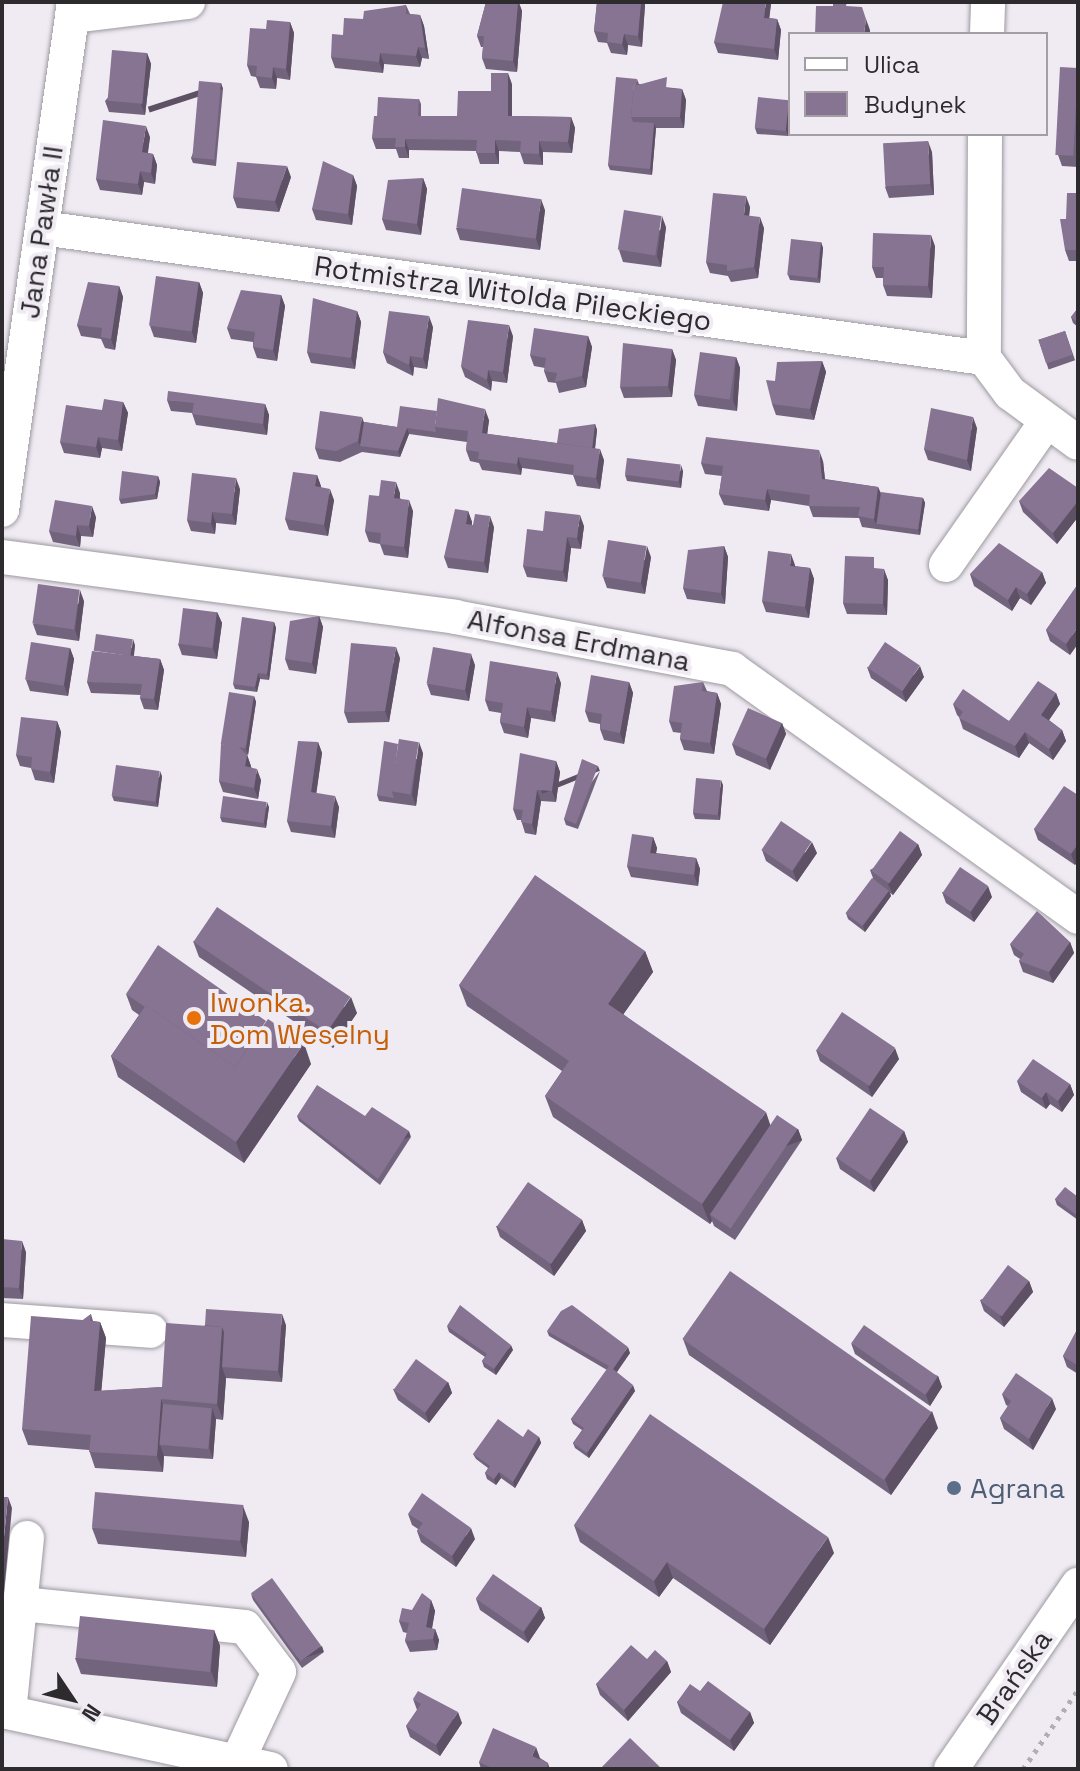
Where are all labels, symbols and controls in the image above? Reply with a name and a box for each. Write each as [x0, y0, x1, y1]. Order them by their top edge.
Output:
legend [788, 32, 1048, 136]
text: Ulica [864, 49, 920, 80]
text: Budynek [864, 89, 967, 120]
street label: Jana Pawła II [12, 144, 70, 320]
street label: Rotmistrza Witolda Pileckiego [312, 248, 714, 338]
street label: Alfonsa Erdmana [465, 602, 693, 678]
place label: Iwonka. Dom Weselny [210, 985, 390, 1051]
marker: Iwonka. Dom Weselny [185, 1009, 203, 1027]
place label: Agrana [970, 1471, 1065, 1505]
marker: Agrana [945, 1479, 963, 1497]
street label: Brańska [969, 1623, 1059, 1731]
north arrow [32, 1659, 112, 1739]
text: N [76, 1699, 107, 1727]

